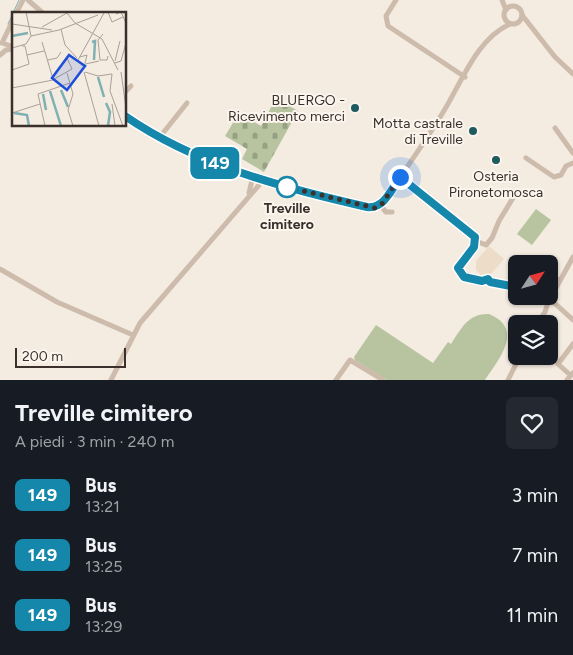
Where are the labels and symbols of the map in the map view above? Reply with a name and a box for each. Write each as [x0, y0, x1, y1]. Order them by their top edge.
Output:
inset map [12, 12, 126, 126]
place label: BLUERGO - Ricevimento merci [228, 92, 345, 125]
marker: BLUERGO - Ricevimento merci [349, 102, 361, 114]
place label: Motta castrale di Treville [373, 115, 463, 148]
marker: Motta castrale di Treville [467, 125, 479, 137]
line badge: 149 [186, 147, 244, 179]
marker: Osteria Pironetomosca [490, 154, 502, 166]
your location [388, 165, 413, 190]
place label: Osteria Pironetomosca [449, 168, 543, 201]
marker: Treville cimitero [276, 176, 298, 198]
place label: Treville cimitero [260, 200, 314, 233]
north arrow [508, 255, 558, 305]
scale bar [15, 345, 126, 368]

